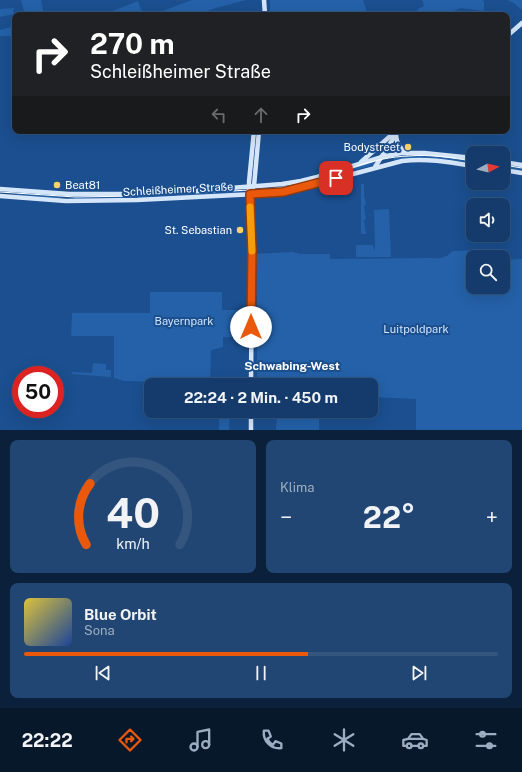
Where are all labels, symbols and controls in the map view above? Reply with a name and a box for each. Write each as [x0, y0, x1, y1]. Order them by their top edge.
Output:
text: 270 m [90, 27, 174, 60]
icon: right [24, 28, 76, 80]
text: Schleißheimer Straße [90, 61, 271, 82]
icon: left [208, 104, 230, 126]
icon: ahead [250, 104, 272, 126]
icon: right [292, 104, 314, 126]
place label: Bodystreet [344, 141, 400, 153]
marker: Bodystreet [403, 142, 413, 152]
north arrow [466, 146, 510, 190]
map controls [466, 146, 510, 294]
pin [319, 161, 353, 195]
icon: arrive [325, 167, 347, 189]
place label: Beat81 [65, 179, 100, 191]
marker: Beat81 [52, 180, 62, 190]
street label: Schleißheimer Straße [122, 180, 234, 198]
button: sound [466, 198, 510, 242]
place label: St. Sebastian [165, 224, 232, 236]
marker: St. Sebastian [235, 225, 245, 235]
button: search [466, 250, 510, 294]
position arrow [230, 306, 272, 348]
park label: Bayernpark [155, 315, 213, 327]
park label: Luitpoldpark [383, 323, 449, 335]
district label: Schwabing-West [244, 359, 340, 373]
speed limit sign: 50 [12, 366, 64, 418]
text: 22:24 · 2 Min. · 450 m [184, 389, 338, 406]
text: Klima [280, 480, 314, 495]
text: 40 [106, 487, 160, 536]
text: 22° [363, 499, 415, 535]
text: − [280, 504, 292, 530]
text: + [486, 504, 498, 530]
text: km/h [116, 534, 150, 551]
text: Blue Orbit [84, 606, 157, 623]
text: Sona [84, 623, 115, 638]
icon: previous [92, 662, 114, 684]
icon: pause [250, 662, 272, 684]
icon: next [408, 662, 430, 684]
icon: directions [116, 726, 144, 754]
icon: music [187, 726, 215, 754]
icon: phone [258, 726, 286, 754]
icon: climate [330, 726, 358, 754]
icon: car [401, 726, 429, 754]
icon: filters [472, 726, 500, 754]
text: 22:22 [22, 730, 73, 751]

